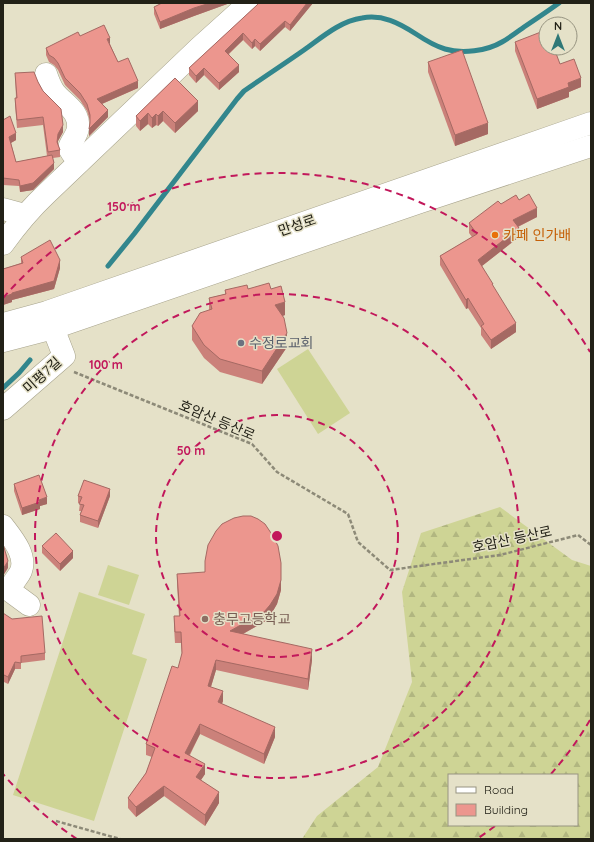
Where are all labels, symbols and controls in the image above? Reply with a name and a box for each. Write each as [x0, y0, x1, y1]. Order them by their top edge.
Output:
north arrow [538, 16, 578, 56]
text: N [554, 19, 562, 33]
text: 150 m [107, 199, 141, 214]
street label: 만성로 [276, 210, 318, 240]
place label: 카페 인가배 [503, 226, 571, 244]
marker: 카페 인가배 [490, 230, 500, 240]
place label: 수정로교회 [249, 334, 313, 352]
marker: 수정로교회 [236, 338, 246, 348]
street label: 미평7길 [19, 353, 65, 397]
text: 100 m [89, 357, 123, 372]
street label: 호암산 등산로 [176, 396, 258, 444]
text: 50 m [177, 443, 205, 458]
street label: 호암산 등산로 [470, 522, 554, 556]
centre of rings [270, 529, 284, 543]
place label: 충무고등학교 [213, 610, 290, 628]
marker: 충무고등학교 [200, 614, 210, 624]
legend [448, 774, 578, 826]
text: Road [484, 782, 514, 797]
text: Building [484, 802, 528, 817]

